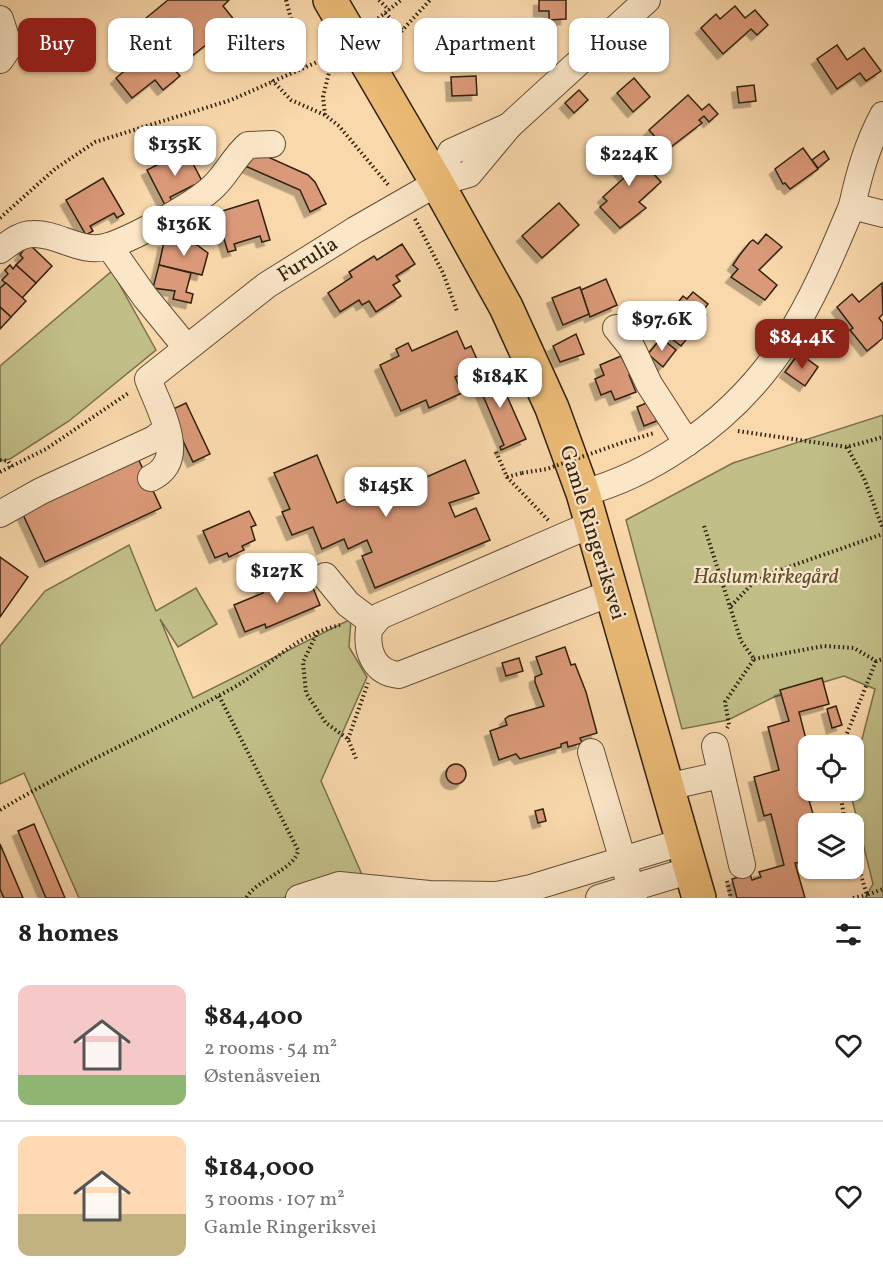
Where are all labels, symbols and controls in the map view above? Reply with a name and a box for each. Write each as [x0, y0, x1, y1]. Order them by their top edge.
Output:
chip: Buy [18, 18, 96, 72]
chip: Rent [108, 18, 193, 72]
chip: Filters [205, 18, 306, 72]
chip: New [318, 18, 402, 72]
chip: Apartment [414, 18, 557, 72]
chip: House [569, 18, 669, 72]
pin: $135K [133, 126, 217, 177]
text: $135K [148, 131, 202, 159]
pin: $224K [587, 136, 671, 187]
text: $224K [600, 141, 658, 169]
pin: $136K [142, 206, 226, 257]
text: $136K [157, 211, 211, 239]
street label: Furulia [272, 230, 344, 290]
pin: $97.6K [613, 301, 711, 352]
text: $97.6K [632, 306, 692, 334]
pin: $84.4K [753, 319, 851, 370]
text: $84.4K [769, 324, 835, 352]
pin: $184K [458, 358, 542, 409]
text: $184K [472, 363, 528, 391]
street label: Gamle Ringeriksvei [552, 442, 632, 624]
pin: $145K [344, 467, 428, 518]
text: $145K [358, 472, 414, 500]
pin: $127K [235, 553, 319, 604]
text: $127K [250, 558, 304, 586]
park label: Haslum kirkegård [693, 563, 839, 592]
map controls [798, 735, 864, 879]
button: locate [798, 735, 864, 801]
button: layers [798, 813, 864, 879]
text: 8 homes [18, 916, 119, 952]
icon: filters [832, 918, 865, 951]
text: $84,400 [204, 999, 303, 1035]
icon: home [66, 1009, 138, 1081]
icon: heart [832, 1029, 865, 1062]
text: 2 rooms · 54 m² [204, 1035, 337, 1063]
text: Østenåsveien [204, 1063, 321, 1091]
text: $184,000 [204, 1150, 314, 1186]
icon: home [66, 1160, 138, 1232]
icon: heart [832, 1180, 865, 1213]
text: 3 rooms · 107 m² [204, 1186, 345, 1214]
text: Gamle Ringeriksvei [204, 1214, 376, 1242]

